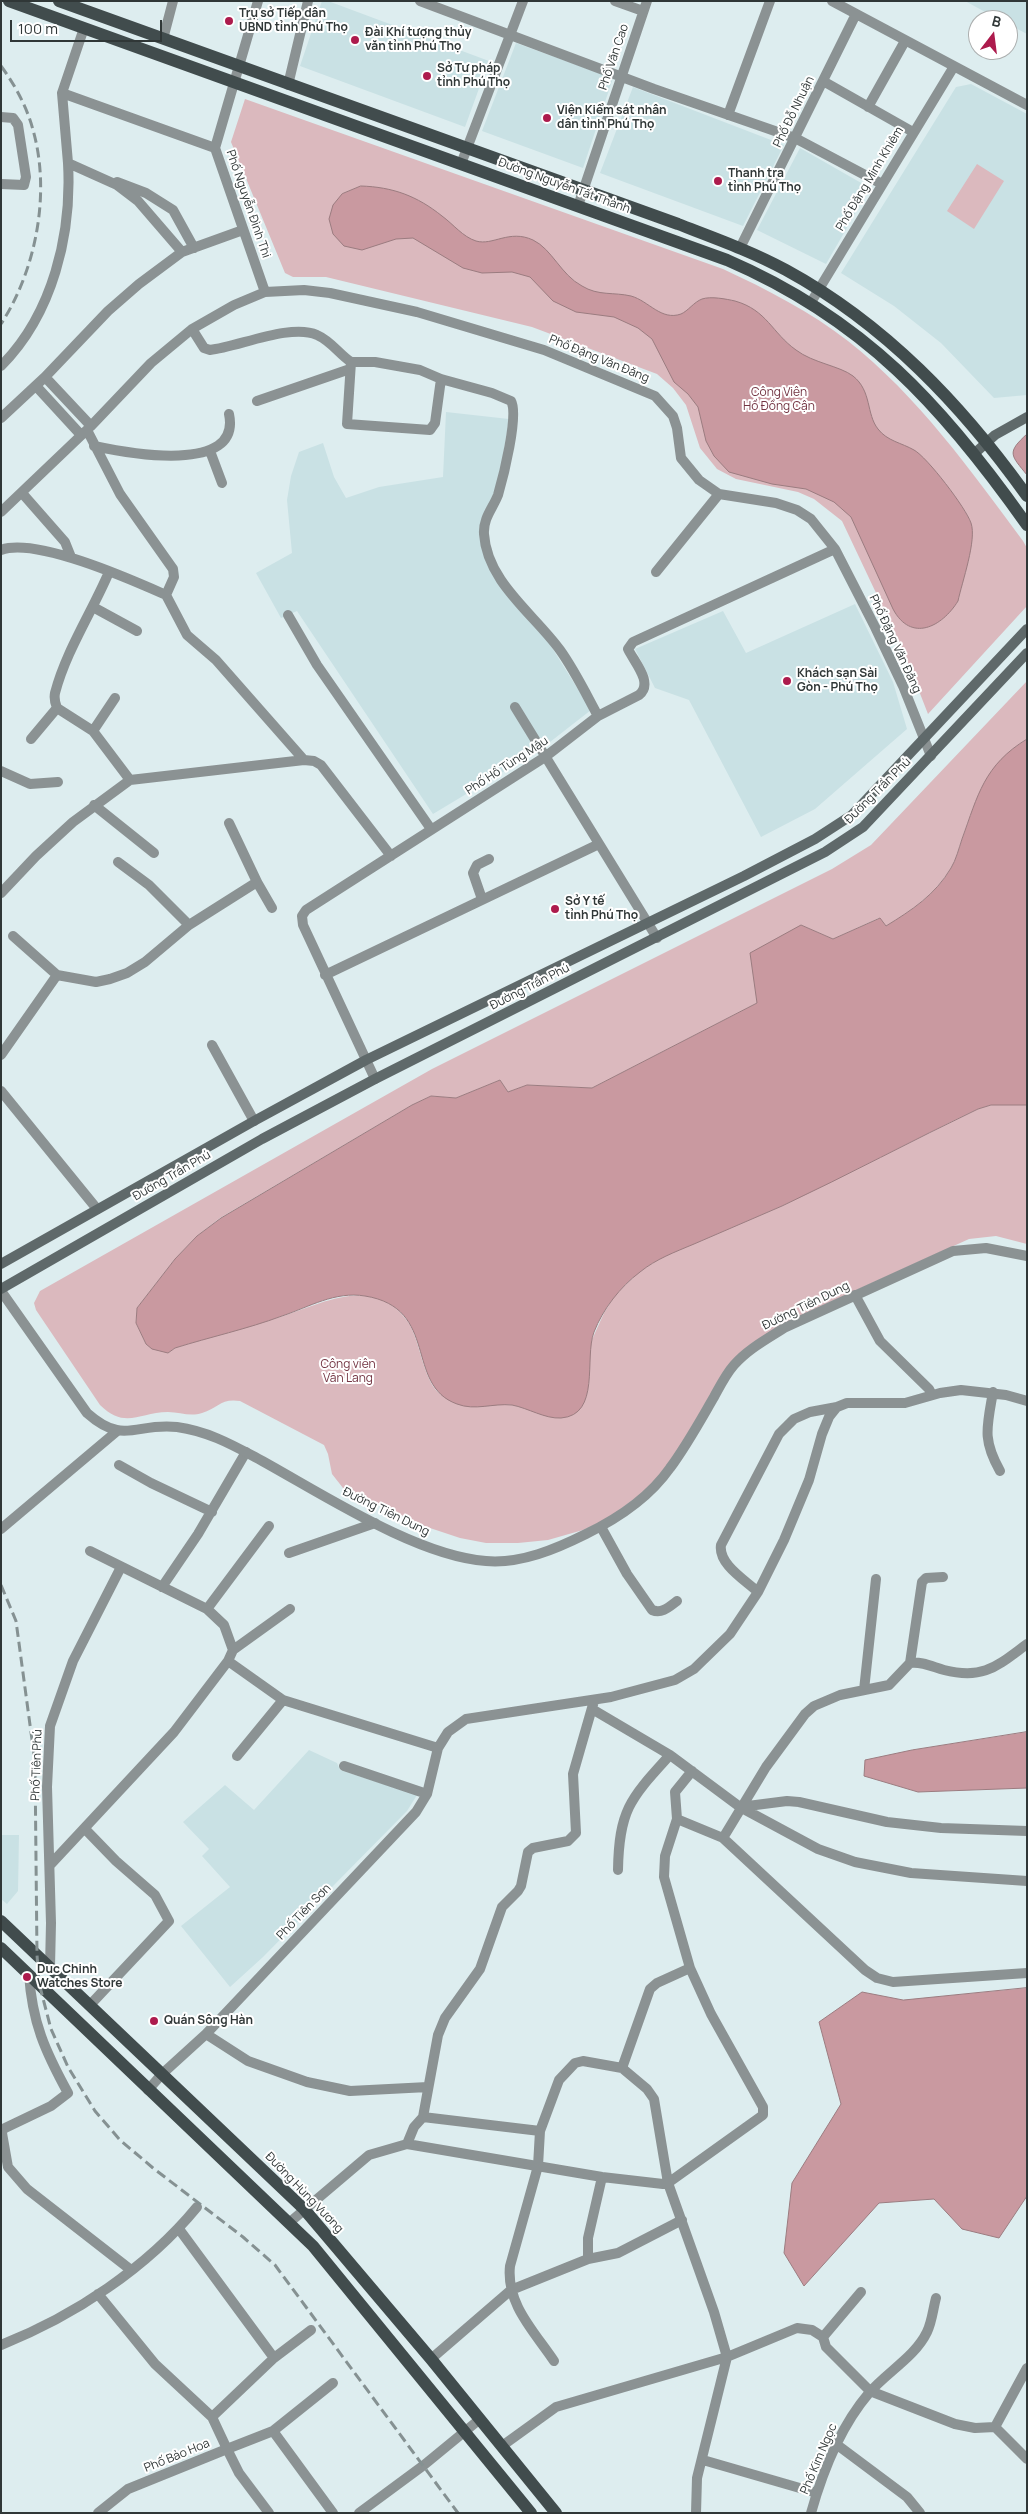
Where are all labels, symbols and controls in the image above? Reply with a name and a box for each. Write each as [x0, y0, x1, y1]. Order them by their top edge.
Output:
place label: Trụ sở Tiếp dân UBND tỉnh Phú Thọ [239, 7, 348, 35]
scale bar [12, 10, 165, 42]
north arrow [968, 10, 1018, 60]
text: B [990, 11, 1003, 31]
marker: Trụ sở Tiếp dân UBND tỉnh Phú Thọ [223, 15, 235, 27]
text: 100 m [18, 18, 58, 39]
street label: Phố Văn Cao [596, 22, 632, 92]
place label: Đài Khí tượng thủy văn tỉnh Phú Thọ [365, 26, 471, 54]
marker: Đài Khí tượng thủy văn tỉnh Phú Thọ [349, 34, 361, 46]
place label: Sở Tư pháp tỉnh Phú Thọ [437, 62, 510, 90]
marker: Sở Tư pháp tỉnh Phú Thọ [421, 70, 433, 82]
street label: Phố Đỗ Nhuận [771, 74, 817, 150]
place label: Viện Kiểm sát nhân dân tỉnh Phú Thọ [557, 104, 667, 132]
marker: Viện Kiểm sát nhân dân tỉnh Phú Thọ [541, 112, 553, 124]
street label: Phố Đặng Minh Khiêm [833, 124, 907, 234]
street label: Phố Nguyễn Đình Thi [223, 148, 273, 260]
street label: Đường Nguyễn Tất Thành [496, 155, 632, 217]
place label: Thanh tra tỉnh Phú Thọ [728, 167, 801, 195]
marker: Thanh tra tỉnh Phú Thọ [712, 175, 724, 187]
street label: Phố Đặng Văn Đăng [547, 332, 651, 386]
park label: Công Viên Hồ Đồng Cận [743, 386, 815, 414]
street label: Phố Đặng Văn Đăng [866, 592, 924, 696]
place label: Khách sạn Sài Gòn - Phú Thọ [797, 667, 878, 695]
marker: Khách sạn Sài Gòn - Phú Thọ [781, 675, 793, 687]
street label: Phố Hồ Tùng Mậu [463, 734, 551, 798]
street label: Đường Trần Phú [842, 755, 914, 827]
place label: Sở Y tế tỉnh Phú Thọ [565, 895, 638, 923]
marker: Sở Y tế tỉnh Phú Thọ [549, 903, 561, 915]
street label: Đường Trần Phú [488, 961, 572, 1013]
street label: Đường Trần Phú [131, 1148, 213, 1204]
street label: Đường Tiên Dung [760, 1279, 852, 1333]
park label: Công viên Văn Lang [320, 1358, 376, 1386]
street label: Đường Tiên Dung [340, 1485, 432, 1539]
street label: Phố Tiên Phú [29, 1729, 45, 1801]
street label: Phố Tiên Sơn [274, 1881, 334, 1943]
place label: Duc Chinh Watches Store [37, 1963, 123, 1991]
marker: Duc Chinh Watches Store [21, 1971, 33, 1983]
place label: Quán Sông Hàn [164, 2014, 253, 2028]
marker: Quán Sông Hàn [148, 2015, 160, 2027]
street label: Đường Hùng Vương [262, 2150, 346, 2236]
street label: Phố Kim Ngọc [798, 2421, 840, 2497]
street label: Phố Bảo Hoa [142, 2436, 212, 2476]

